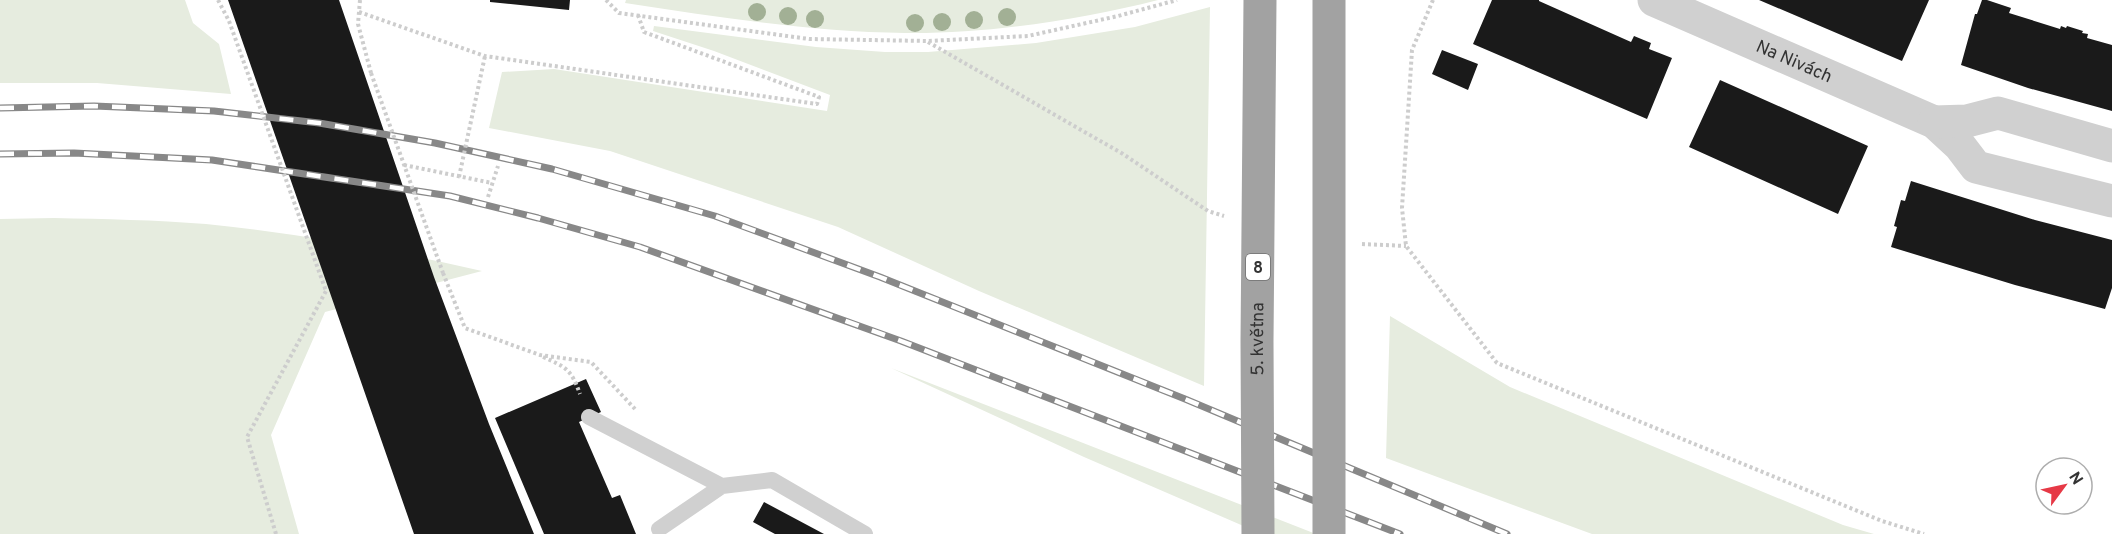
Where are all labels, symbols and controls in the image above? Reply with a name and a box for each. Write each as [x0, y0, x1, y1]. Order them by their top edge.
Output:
street label: Na Nivách [1752, 36, 1835, 89]
road number: 8 [1246, 254, 1270, 280]
street label: 5. května [1247, 302, 1270, 376]
north arrow [2034, 456, 2094, 516]
text: N [2063, 469, 2086, 489]

